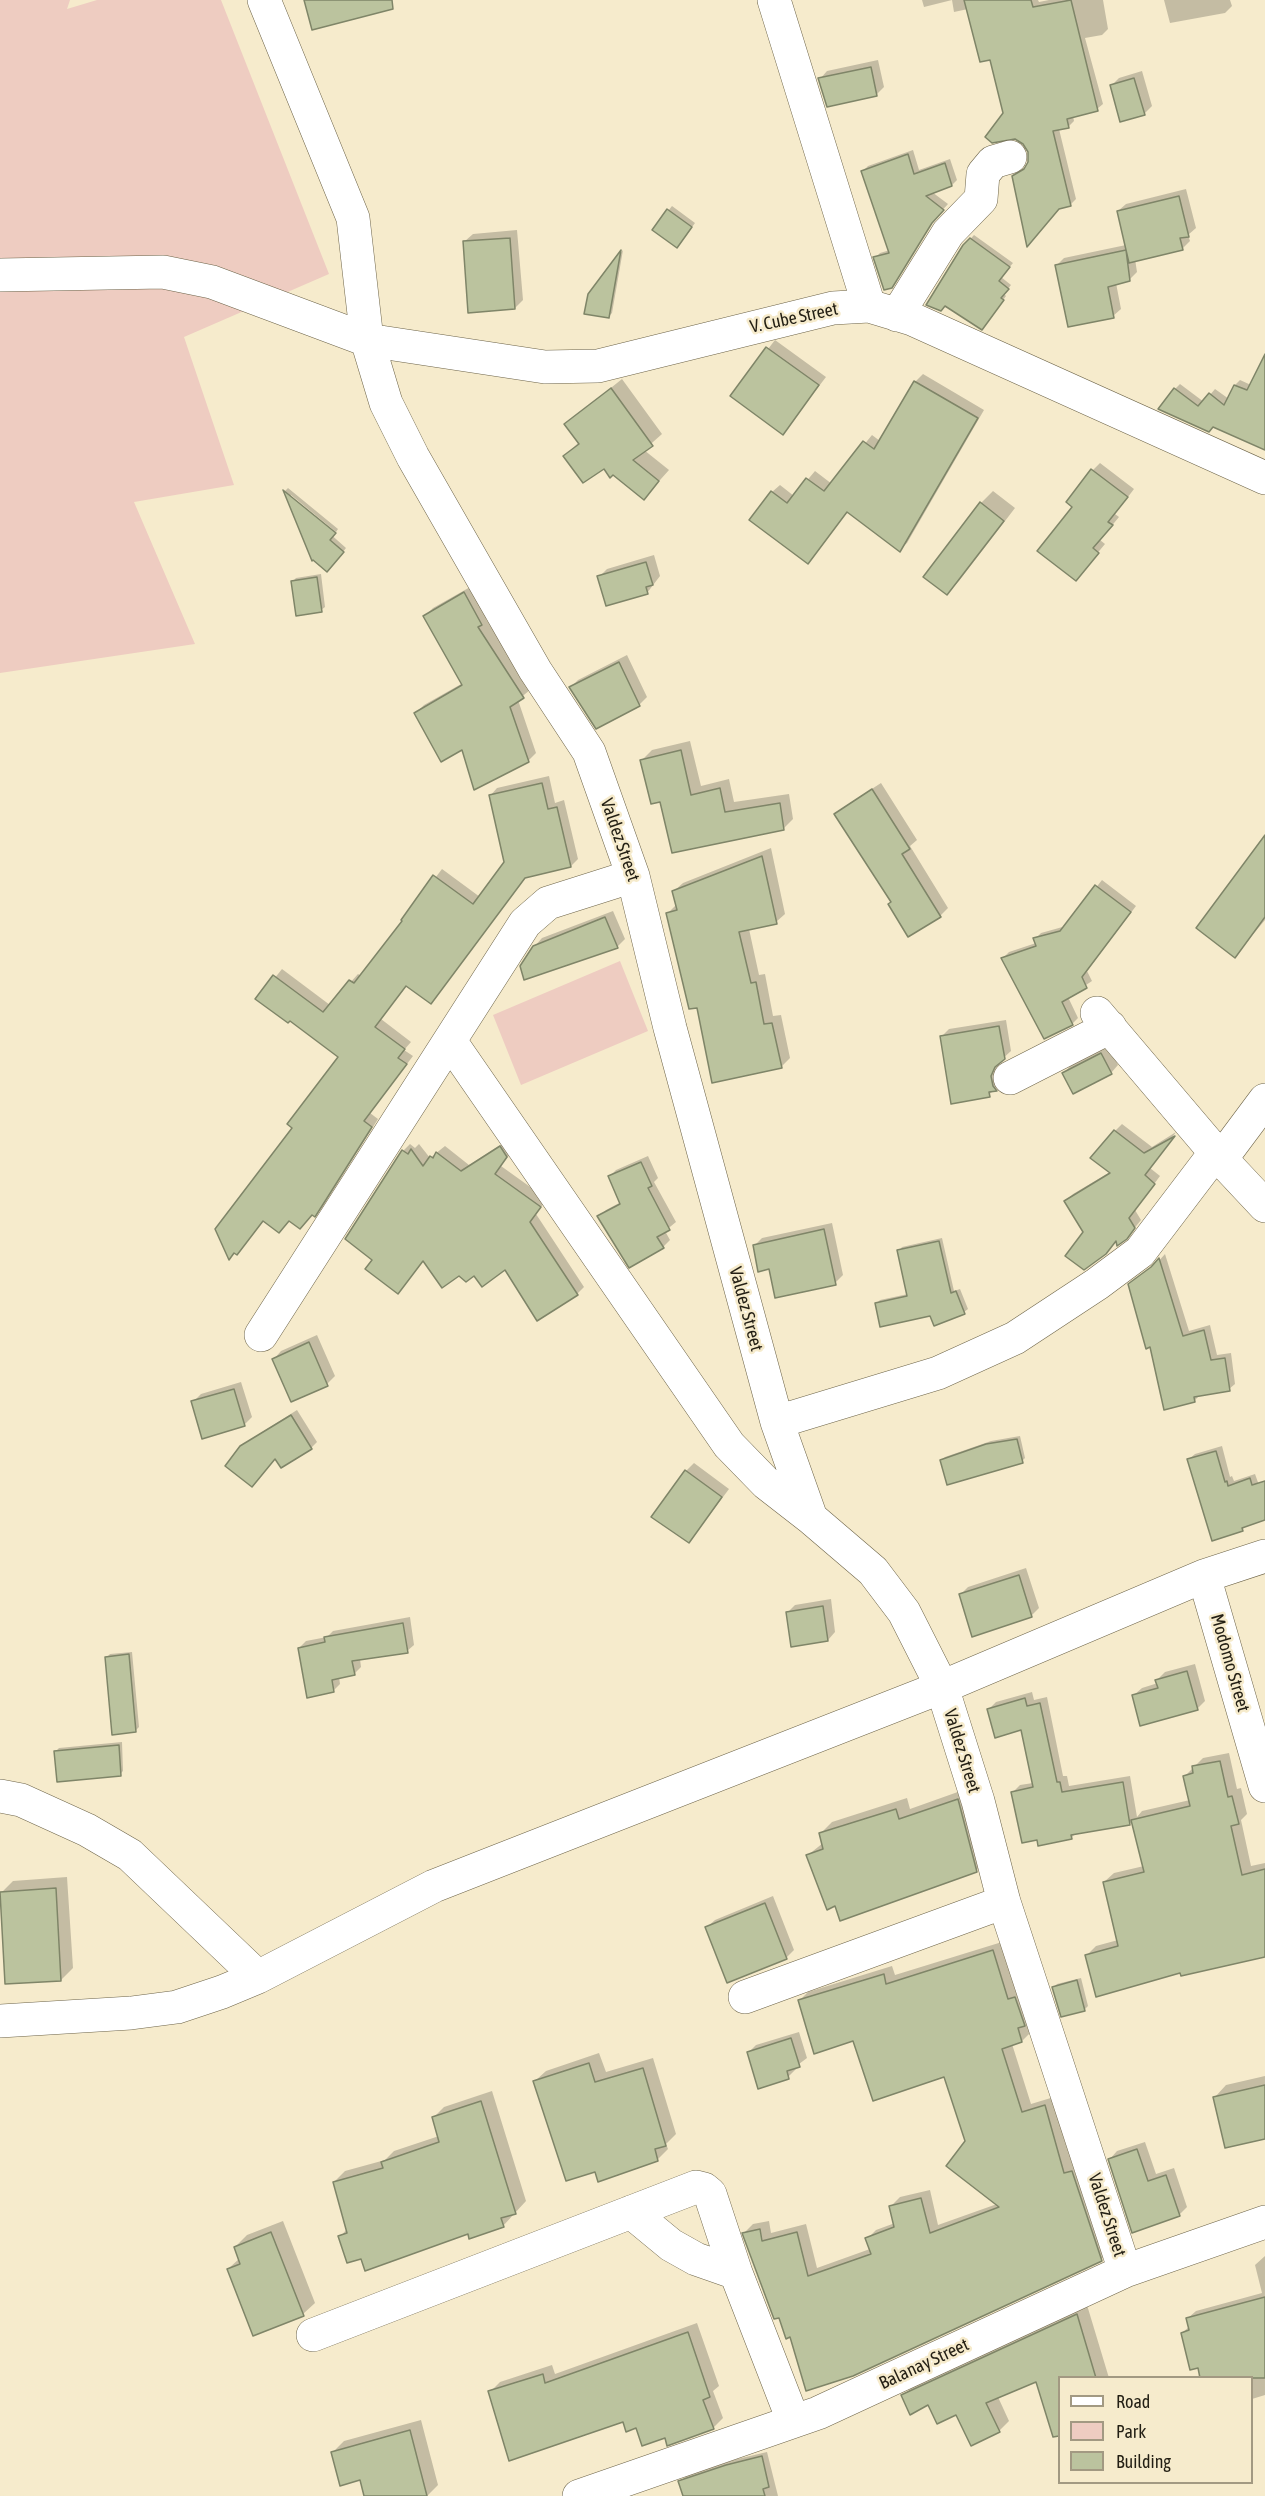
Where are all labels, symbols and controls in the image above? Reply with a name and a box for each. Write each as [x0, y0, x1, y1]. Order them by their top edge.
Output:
street label: V. Cube Street [748, 298, 840, 338]
street label: Valdez Street [596, 796, 644, 884]
street label: Valdez Street [724, 1264, 768, 1354]
street label: Modomo Street [1206, 1612, 1254, 1714]
street label: Valdez Street [939, 1707, 985, 1795]
street label: Valdez Street [1083, 2171, 1131, 2259]
street label: Balanay Street [876, 2334, 972, 2394]
legend [1058, 2376, 1253, 2484]
text: Road [1116, 2391, 1150, 2412]
text: Park [1116, 2421, 1146, 2442]
text: Building [1116, 2451, 1171, 2472]

